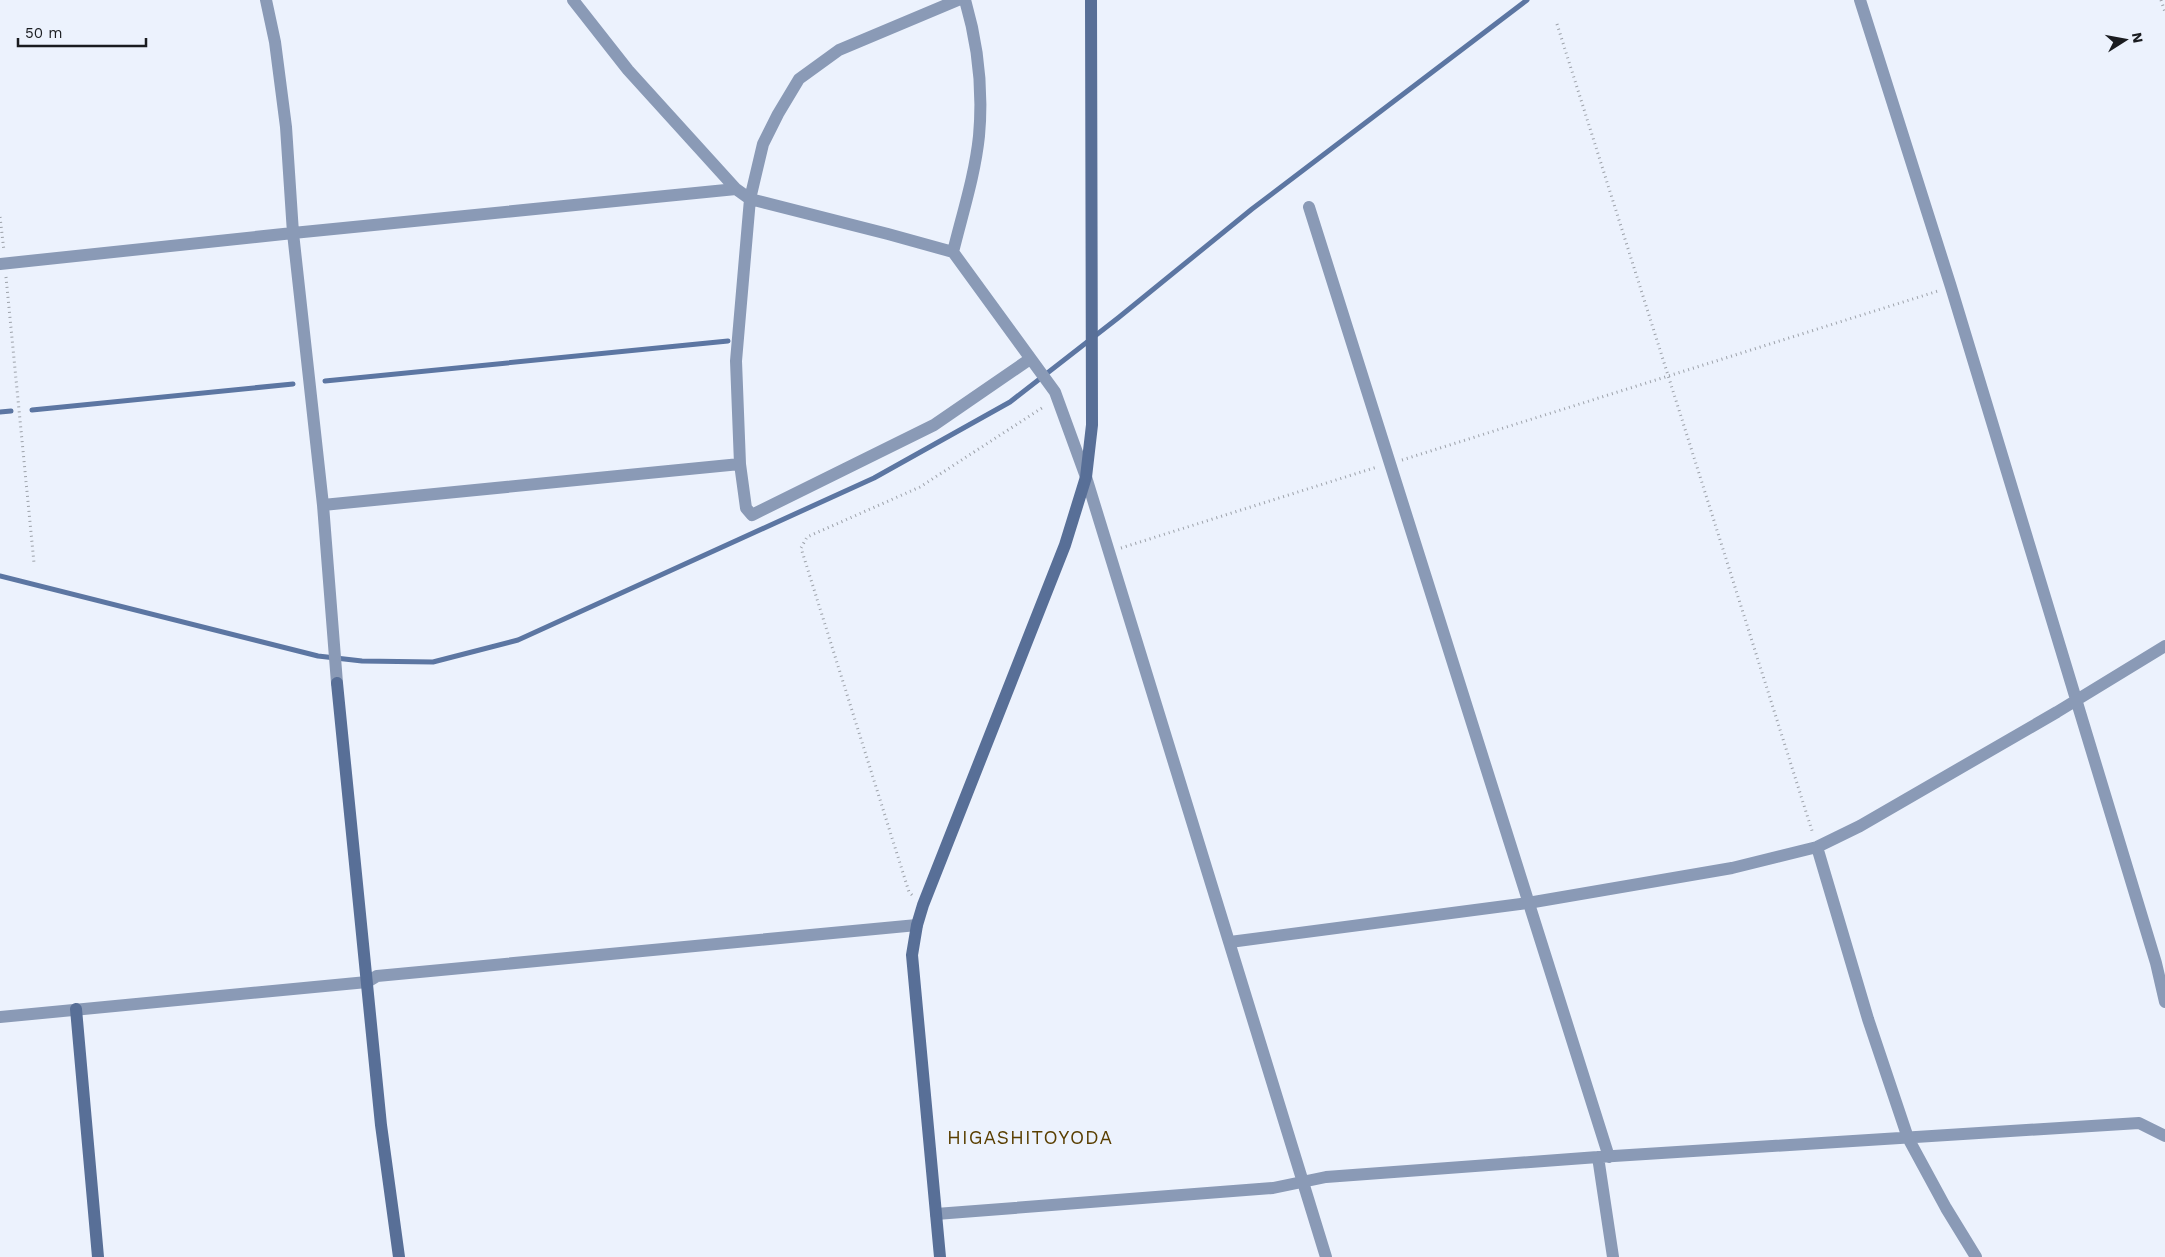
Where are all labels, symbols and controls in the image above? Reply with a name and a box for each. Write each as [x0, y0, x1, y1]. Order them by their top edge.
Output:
scale bar [18, 15, 145, 47]
north arrow [2100, 15, 2150, 65]
text: 50 m [25, 24, 62, 42]
text: N [2129, 31, 2147, 44]
district label: HIGASHITOYODA [947, 1126, 1113, 1149]

